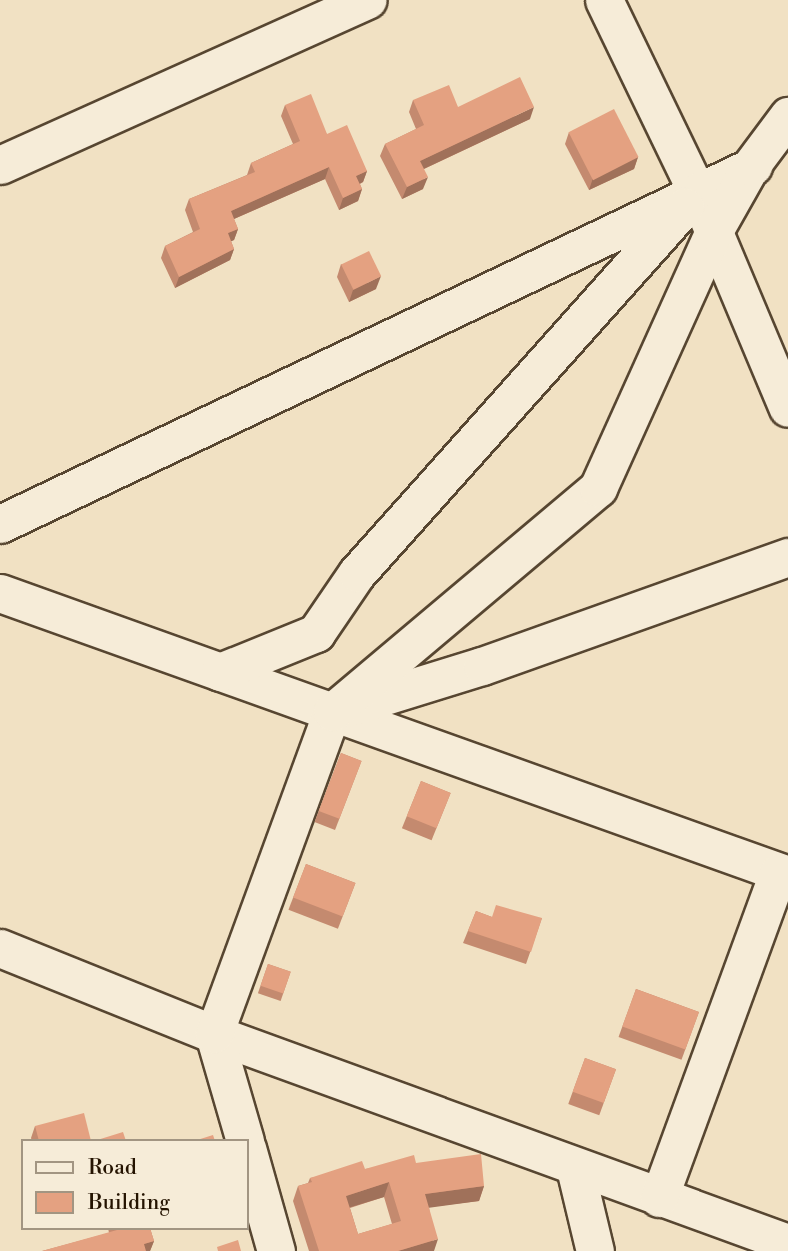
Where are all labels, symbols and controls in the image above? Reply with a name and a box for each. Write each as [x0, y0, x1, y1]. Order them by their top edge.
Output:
legend [21, 1139, 248, 1230]
text: Road [88, 1155, 137, 1181]
text: Building [88, 1190, 170, 1216]

